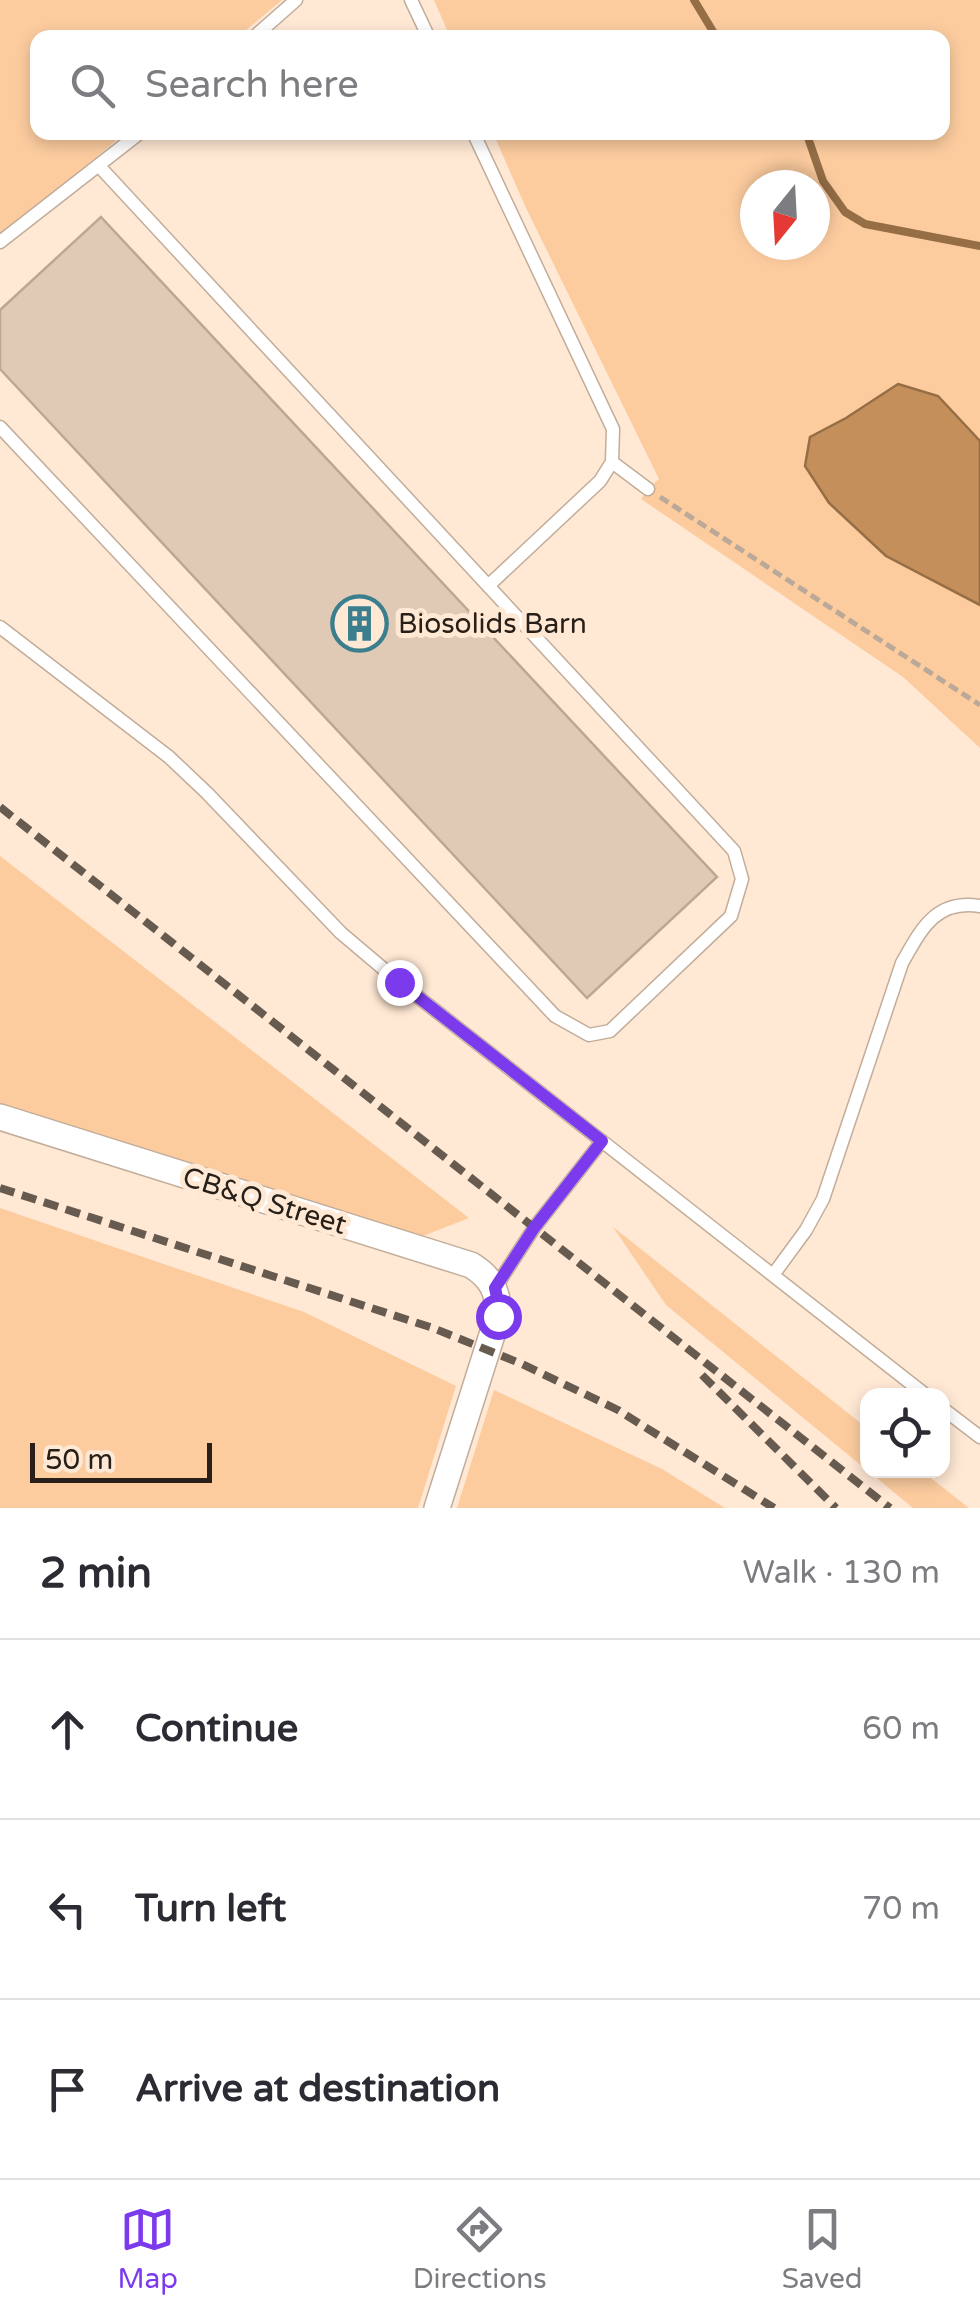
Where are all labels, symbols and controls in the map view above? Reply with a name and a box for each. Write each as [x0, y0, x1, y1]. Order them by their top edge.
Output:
search box [30, 30, 950, 140]
icon: search [65, 58, 120, 113]
text: Search here [145, 62, 359, 108]
north arrow [740, 170, 830, 260]
building icon: Biosolids Barn [329, 593, 389, 653]
place label: Biosolids Barn [398, 607, 587, 641]
route end [377, 960, 423, 1006]
street label: CB&Q Street [179, 1160, 351, 1242]
route start [476, 1294, 522, 1340]
map controls [860, 1388, 950, 1478]
button: locate [860, 1388, 950, 1478]
scale bar [30, 1438, 212, 1482]
text: 50 m [45, 1443, 113, 1477]
text: 2 min [40, 1548, 152, 1599]
text: Walk · 130 m [743, 1554, 940, 1592]
icon: ahead [40, 1702, 95, 1757]
text: Continue [135, 1706, 298, 1752]
text: 60 m [862, 1710, 940, 1748]
icon: left [40, 1882, 95, 1937]
text: Turn left [135, 1886, 286, 1932]
text: 70 m [862, 1890, 940, 1928]
icon: arrive [40, 2062, 95, 2117]
text: Arrive at destination [135, 2066, 500, 2112]
tab: Map [117, 2202, 178, 2296]
tab: Directions [413, 2202, 547, 2296]
tab: Saved [782, 2202, 863, 2296]

